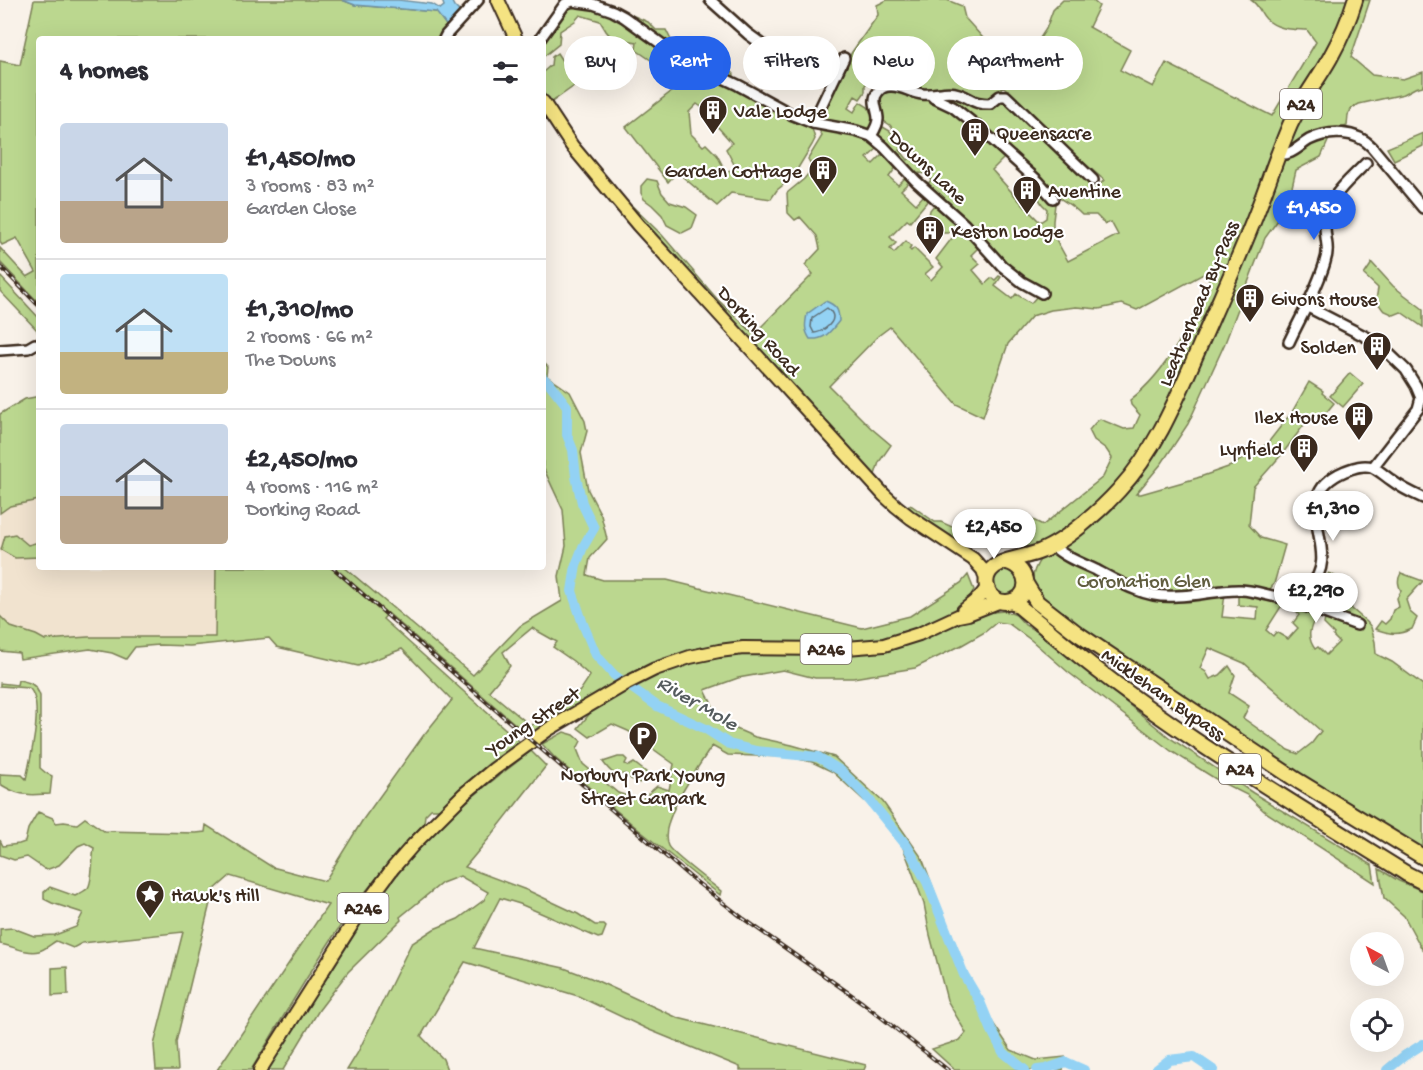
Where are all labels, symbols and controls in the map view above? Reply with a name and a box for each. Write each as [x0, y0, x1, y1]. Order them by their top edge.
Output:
chip: Buy [564, 36, 637, 90]
chip: Rent [649, 36, 731, 90]
chip: Filters [743, 36, 840, 90]
chip: New [852, 36, 935, 90]
chip: Apartment [947, 36, 1083, 90]
icon: filters [489, 56, 522, 89]
text: 4 homes [60, 57, 147, 88]
road number: A24 [1280, 89, 1322, 119]
building icon: Vale Lodge [697, 94, 729, 136]
place label: Vale Lodge [733, 102, 827, 125]
building icon: Queensacre [959, 116, 991, 158]
place label: Queensacre [996, 124, 1092, 147]
street label: Downs Lane [881, 125, 971, 211]
text: £1,450/mo [246, 145, 355, 176]
icon: home [108, 147, 180, 219]
building icon: Garden Cottage [807, 154, 839, 196]
place label: Garden Cottage [665, 162, 803, 185]
building icon: Aventine [1011, 174, 1043, 216]
text: 3 rooms · 83 m² [246, 176, 374, 199]
place label: Aventine [1048, 182, 1121, 205]
pin: £1,450 [1265, 190, 1363, 241]
text: £1,450 [1287, 198, 1341, 221]
text: Garden Close [246, 199, 356, 222]
building icon: Keston Lodge [914, 214, 946, 256]
street label: Leatherhead By-Pass [1155, 218, 1246, 390]
place label: Keston Lodge [951, 222, 1064, 245]
street label: Dorking Road [710, 281, 805, 384]
building icon: Givons House [1234, 282, 1266, 324]
place label: Givons House [1271, 290, 1378, 313]
text: £1,310/mo [246, 296, 353, 327]
icon: home [108, 298, 180, 370]
text: 2 rooms · 66 m² [246, 327, 373, 350]
building icon: Solden [1361, 330, 1393, 372]
place label: Solden [1300, 338, 1356, 361]
text: The Downs [246, 350, 335, 373]
building icon: Ilex House [1343, 400, 1375, 442]
place label: Ilex House [1254, 408, 1339, 431]
building icon: Lynfield [1288, 432, 1320, 474]
place label: Lynfield [1219, 440, 1285, 463]
text: £2,450/mo [246, 446, 357, 477]
icon: home [108, 448, 180, 520]
text: 4 rooms · 116 m² [246, 477, 379, 500]
pin: £1,310 [1284, 491, 1382, 542]
text: £1,310 [1306, 499, 1360, 522]
text: Dorking Road [246, 500, 359, 523]
pin: £2,450 [945, 509, 1043, 560]
text: £2,450 [966, 517, 1022, 540]
park label: Coronation Glen [1077, 572, 1211, 595]
pin: £2,290 [1267, 573, 1365, 624]
text: £2,290 [1288, 581, 1344, 604]
road number: A246 [800, 634, 852, 664]
street label: Mickleham Bypass [1096, 645, 1229, 747]
water label: River Mole [651, 672, 742, 739]
street label: Young Street [481, 682, 587, 764]
parking icon: Norbury Park Young Street Carpark [627, 720, 659, 762]
road number: A24 [1219, 754, 1261, 784]
place label: Norbury Park Young Street Carpark [561, 766, 725, 812]
place icon: Hawk's Hill [134, 878, 166, 920]
place label: Hawk's Hill [171, 886, 260, 909]
road number: A246 [338, 893, 388, 923]
north arrow [1350, 932, 1404, 986]
map controls [1350, 932, 1404, 1052]
button: locate [1350, 998, 1404, 1052]

